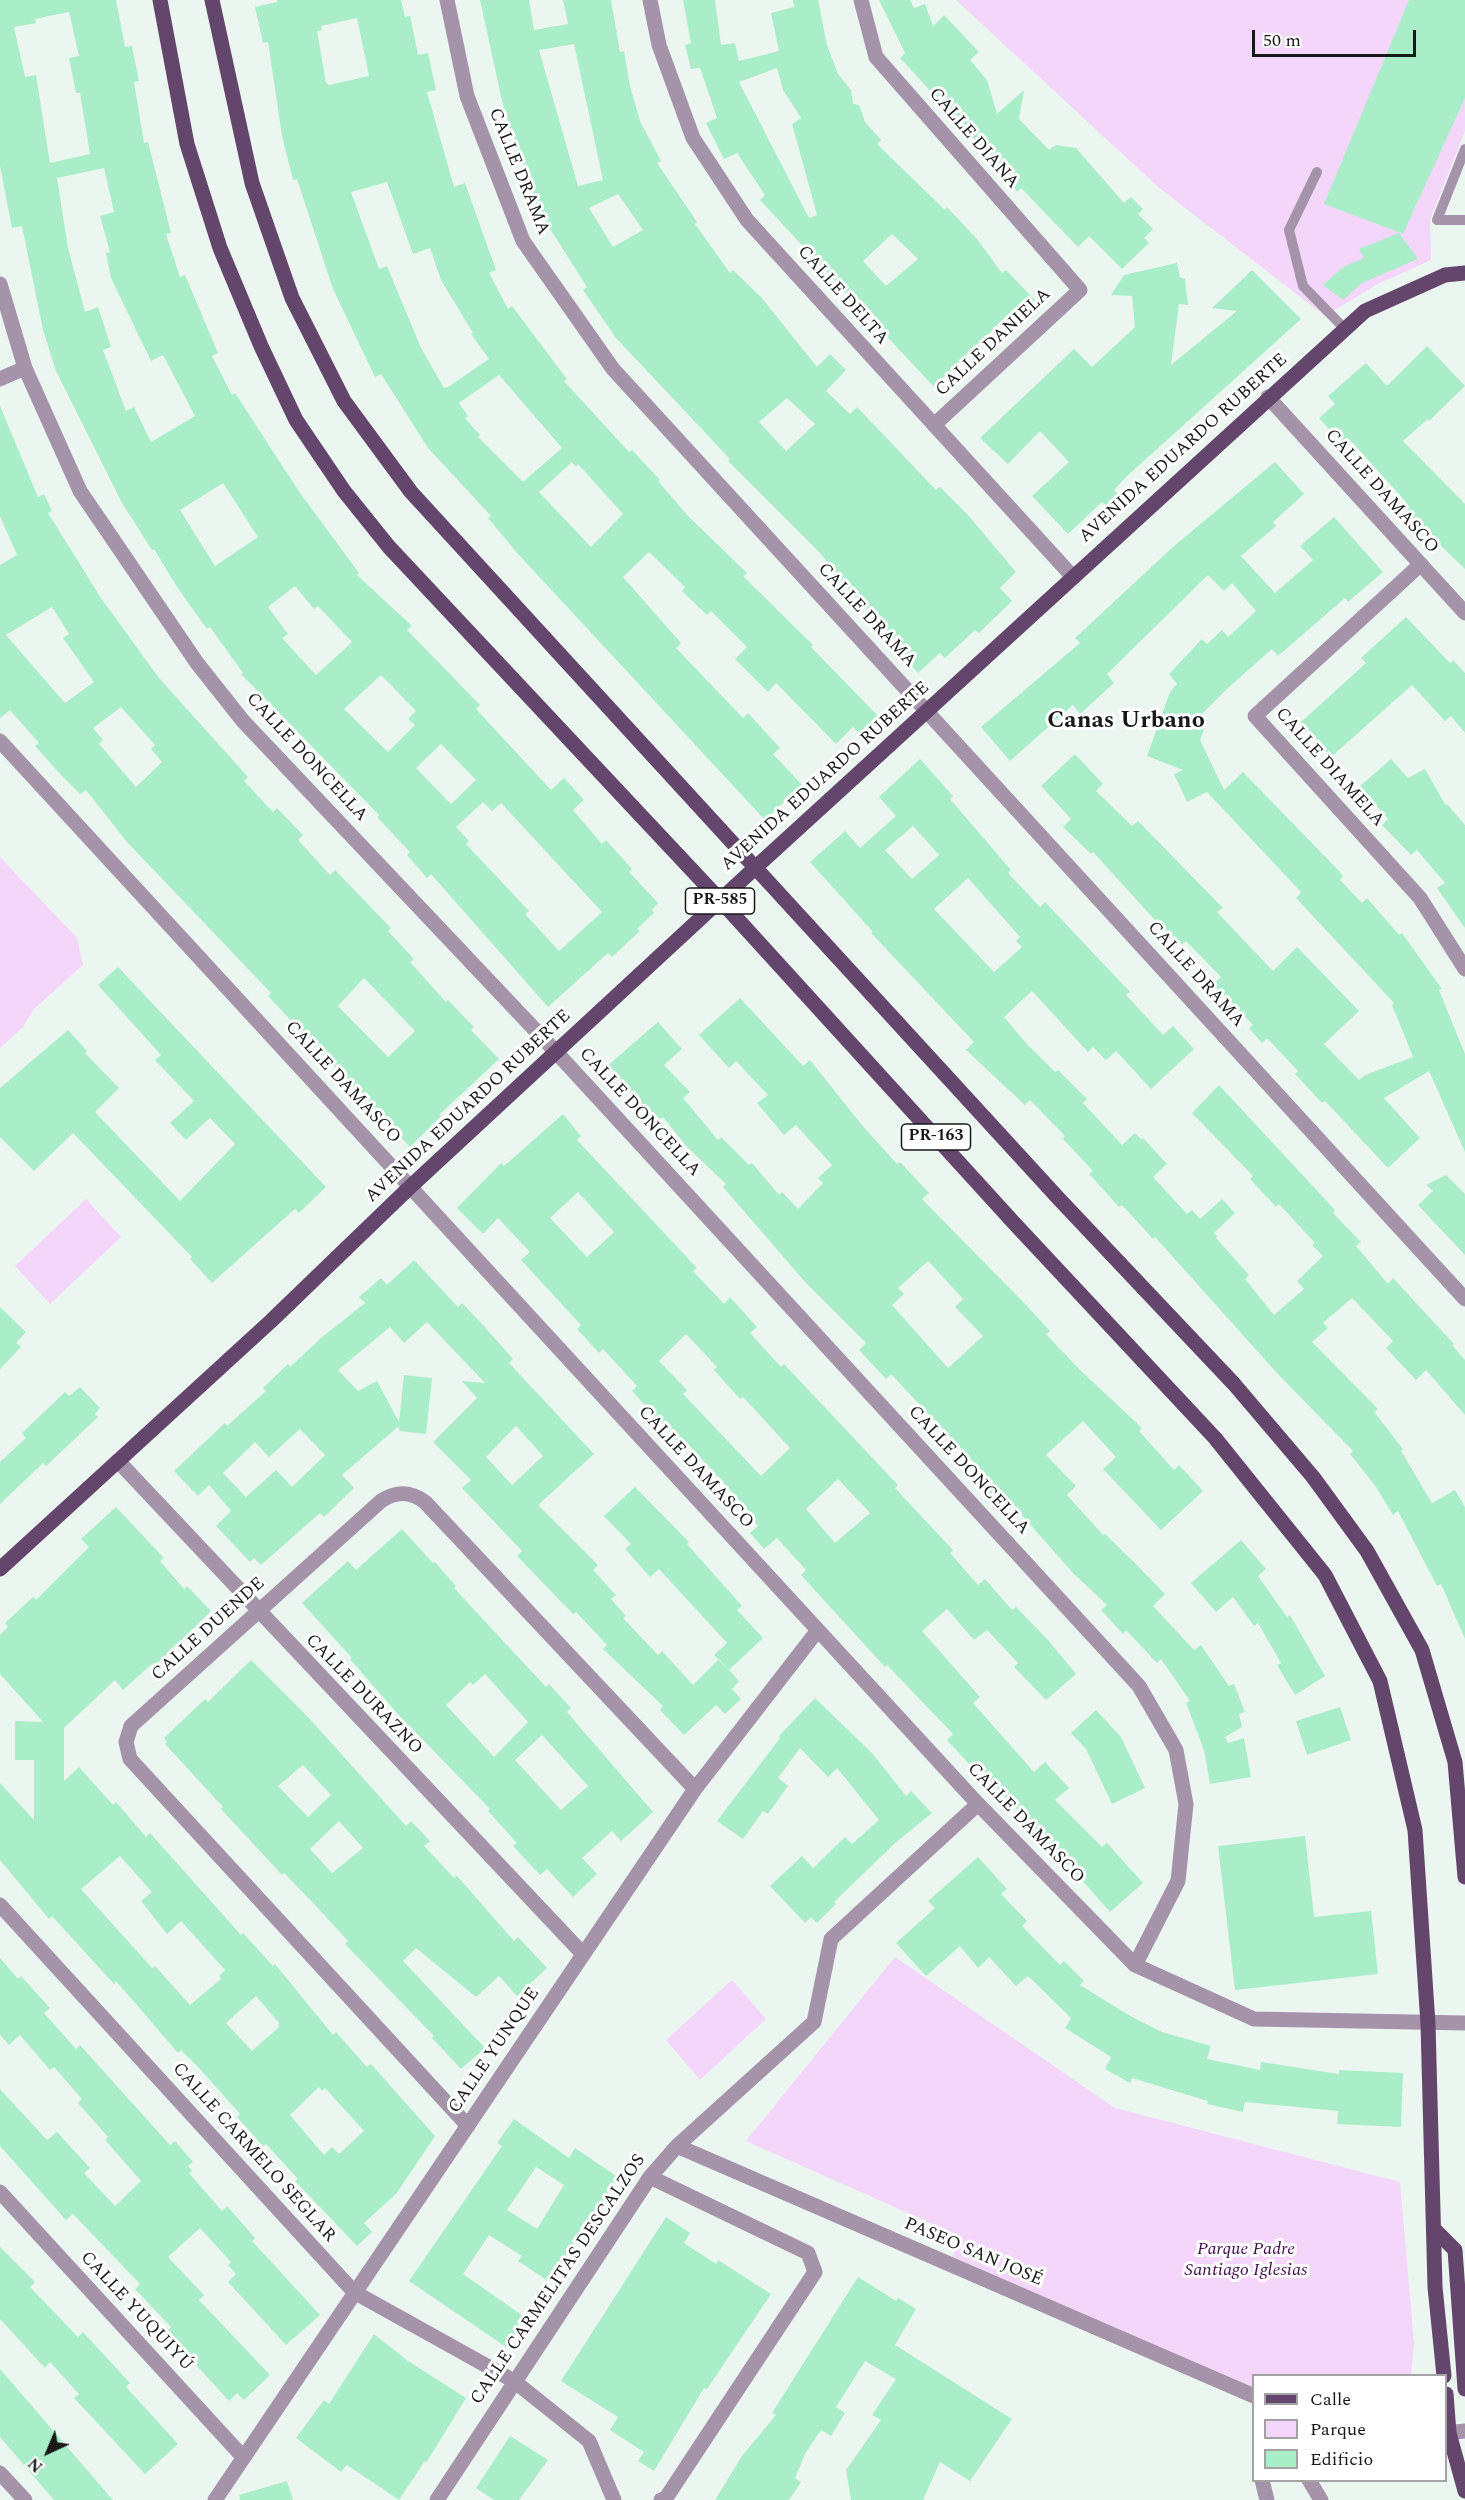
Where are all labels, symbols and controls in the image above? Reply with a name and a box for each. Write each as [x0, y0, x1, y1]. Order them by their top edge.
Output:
scale bar [1255, 18, 1418, 56]
text: 50 m [1263, 27, 1301, 54]
street label: CALLE DIANA [923, 84, 1023, 194]
street label: CALLE DRAMA [483, 105, 553, 239]
street label: CALLE DELTA [792, 242, 892, 350]
street label: CALLE DANIELA [932, 284, 1056, 402]
street label: AVENIDA EDUARDO RUBERTE [1075, 350, 1293, 548]
street label: CALLE DAMASCO [1320, 425, 1442, 559]
street label: CALLE DRAMA [812, 559, 920, 673]
street label: AVENIDA EDUARDO RUBERTE [717, 678, 935, 876]
street label: CALLE DONCELLA [241, 689, 371, 827]
street label: CALLE DIAMELA [1270, 704, 1388, 832]
district label: Canas Urbano [1047, 708, 1205, 736]
road number: PR-585 [686, 888, 754, 914]
street label: CALLE DRAMA [1142, 918, 1248, 1032]
street label: AVENIDA EDUARDO RUBERTE [362, 1006, 576, 1208]
street label: CALLE DAMASCO [280, 1017, 404, 1149]
street label: CALLE DONCELLA [574, 1044, 704, 1182]
road number: PR-163 [902, 1124, 970, 1150]
street label: CALLE DAMASCO [633, 1402, 757, 1534]
street label: CALLE DONCELLA [903, 1402, 1033, 1540]
street label: CALLE DUENDE [148, 1574, 270, 1686]
street label: CALLE DURAZNO [300, 1630, 426, 1760]
street label: CALLE DAMASCO [962, 1759, 1088, 1889]
street label: CALLE YUNQUE [445, 1984, 545, 2118]
street label: CALLE CARMELO SEGLAR [167, 2059, 339, 2247]
street label: CALLE CARMELITAS DESCALZOS [467, 2151, 651, 2409]
street label: PASEO SAN JOSÉ [900, 2214, 1046, 2292]
park label: Parque Padre Santiago Iglesias [1185, 2239, 1307, 2282]
street label: CALLE YUQUIYÚ [75, 2248, 197, 2376]
legend [1252, 2374, 1447, 2482]
text: Calle [1310, 2386, 1351, 2413]
text: Parque [1310, 2416, 1366, 2443]
north arrow [18, 2422, 78, 2482]
text: Edificio [1310, 2446, 1373, 2473]
text: N [22, 2452, 49, 2478]

